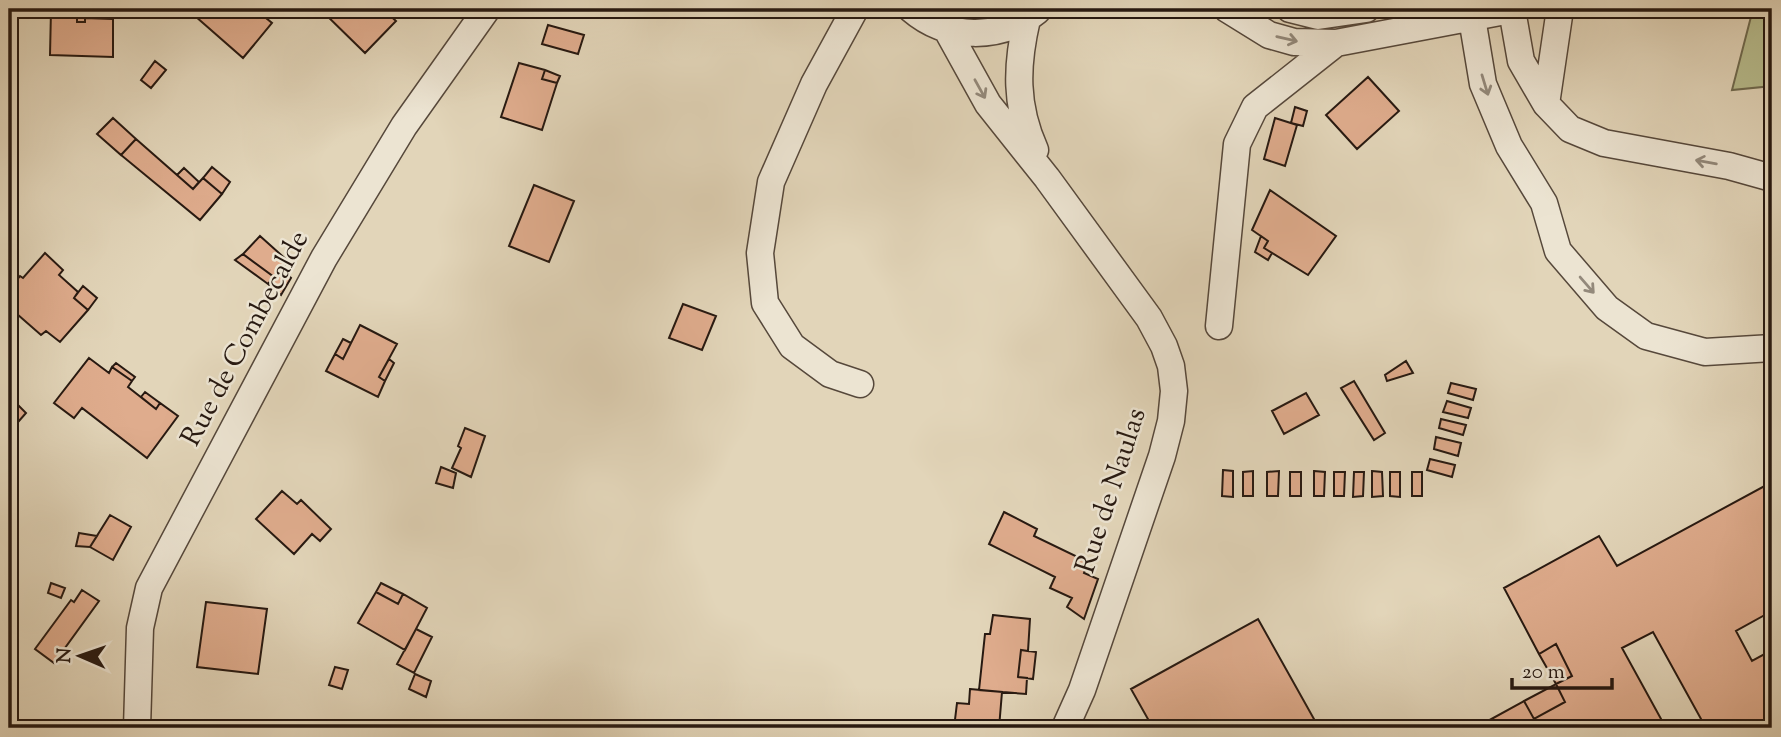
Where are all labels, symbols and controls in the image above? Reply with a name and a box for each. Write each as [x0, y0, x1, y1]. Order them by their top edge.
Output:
one-way arrow [1275, 33, 1298, 47]
one-way arrow [1479, 74, 1492, 96]
one-way arrow [974, 78, 987, 99]
one-way arrow [1695, 155, 1718, 168]
street label: Rue de Combecalde [172, 224, 320, 454]
one-way arrow [1579, 276, 1595, 294]
street label: Rue de Naulas [1066, 403, 1158, 579]
north arrow [46, 622, 116, 692]
scale bar [1512, 646, 1611, 690]
text: N [52, 647, 79, 664]
text: 20 m [1522, 658, 1565, 688]

